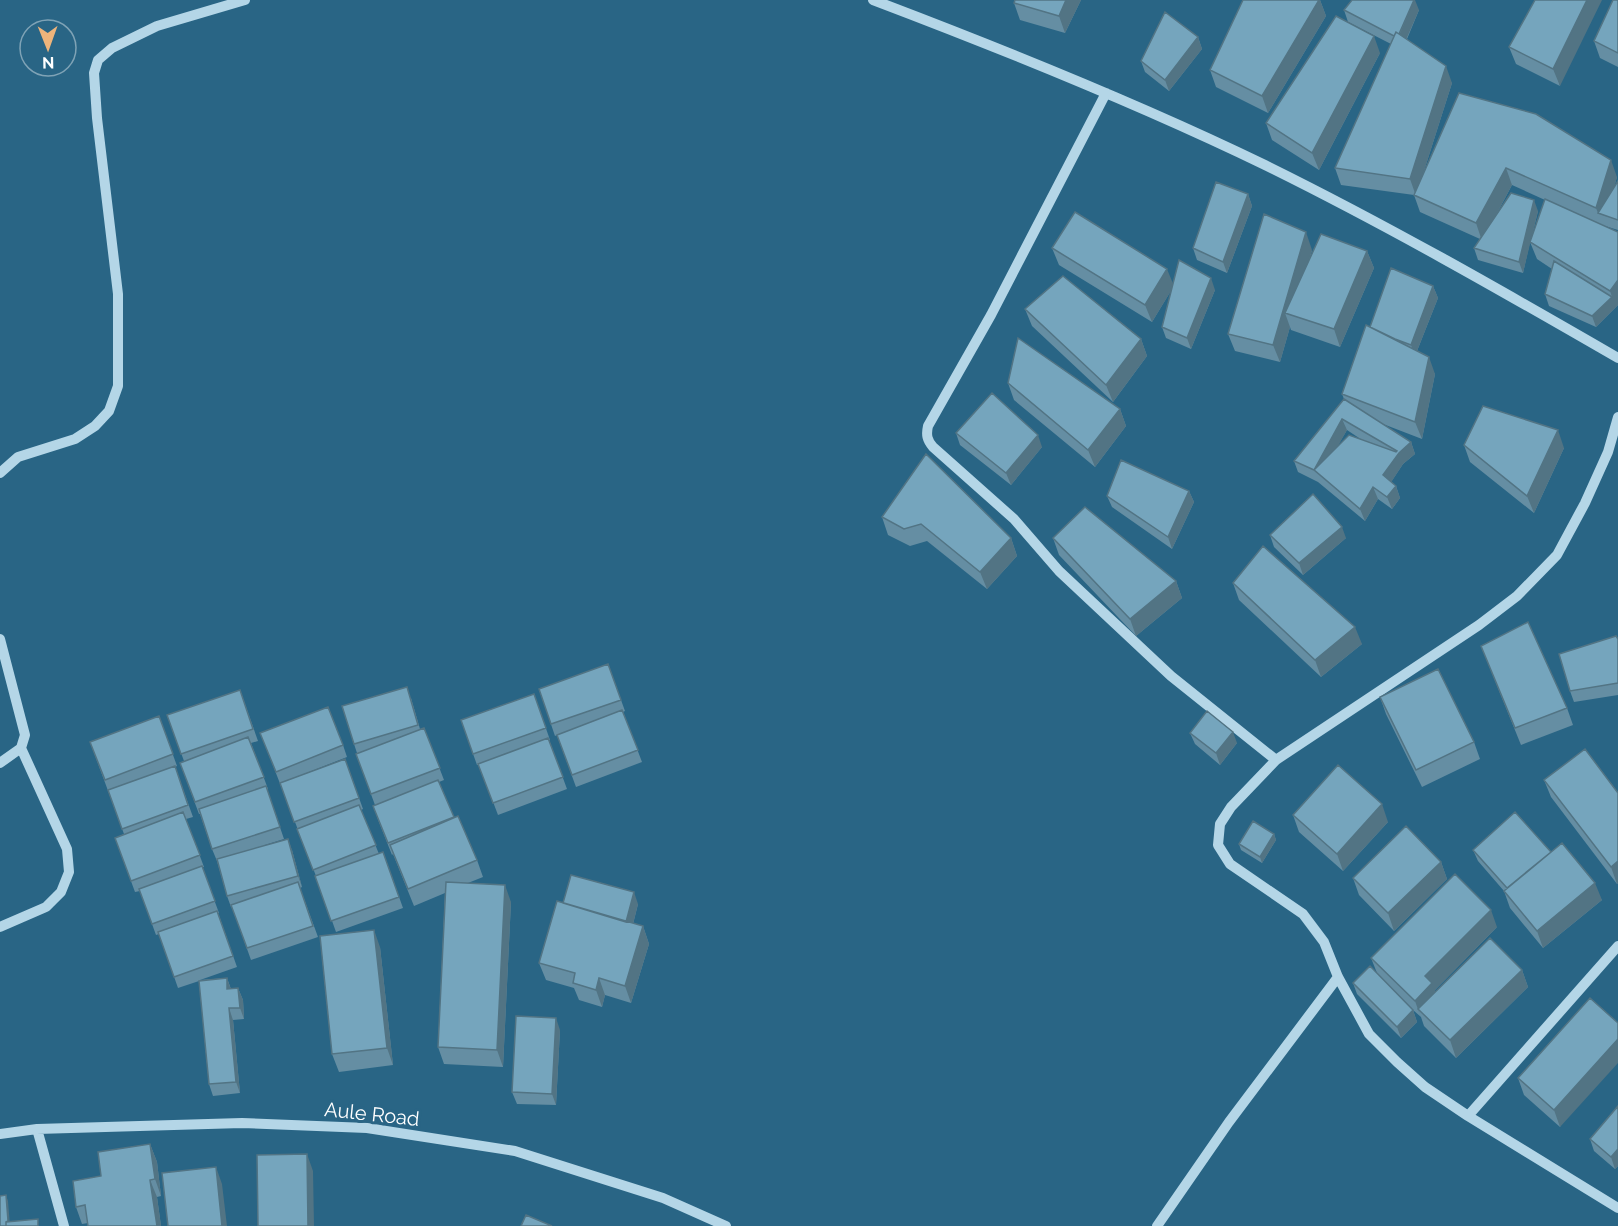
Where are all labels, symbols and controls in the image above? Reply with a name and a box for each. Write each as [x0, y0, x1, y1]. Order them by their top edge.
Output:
north arrow [18, 18, 78, 78]
text: N [42, 53, 55, 72]
street label: Aule Road [323, 1097, 421, 1131]

